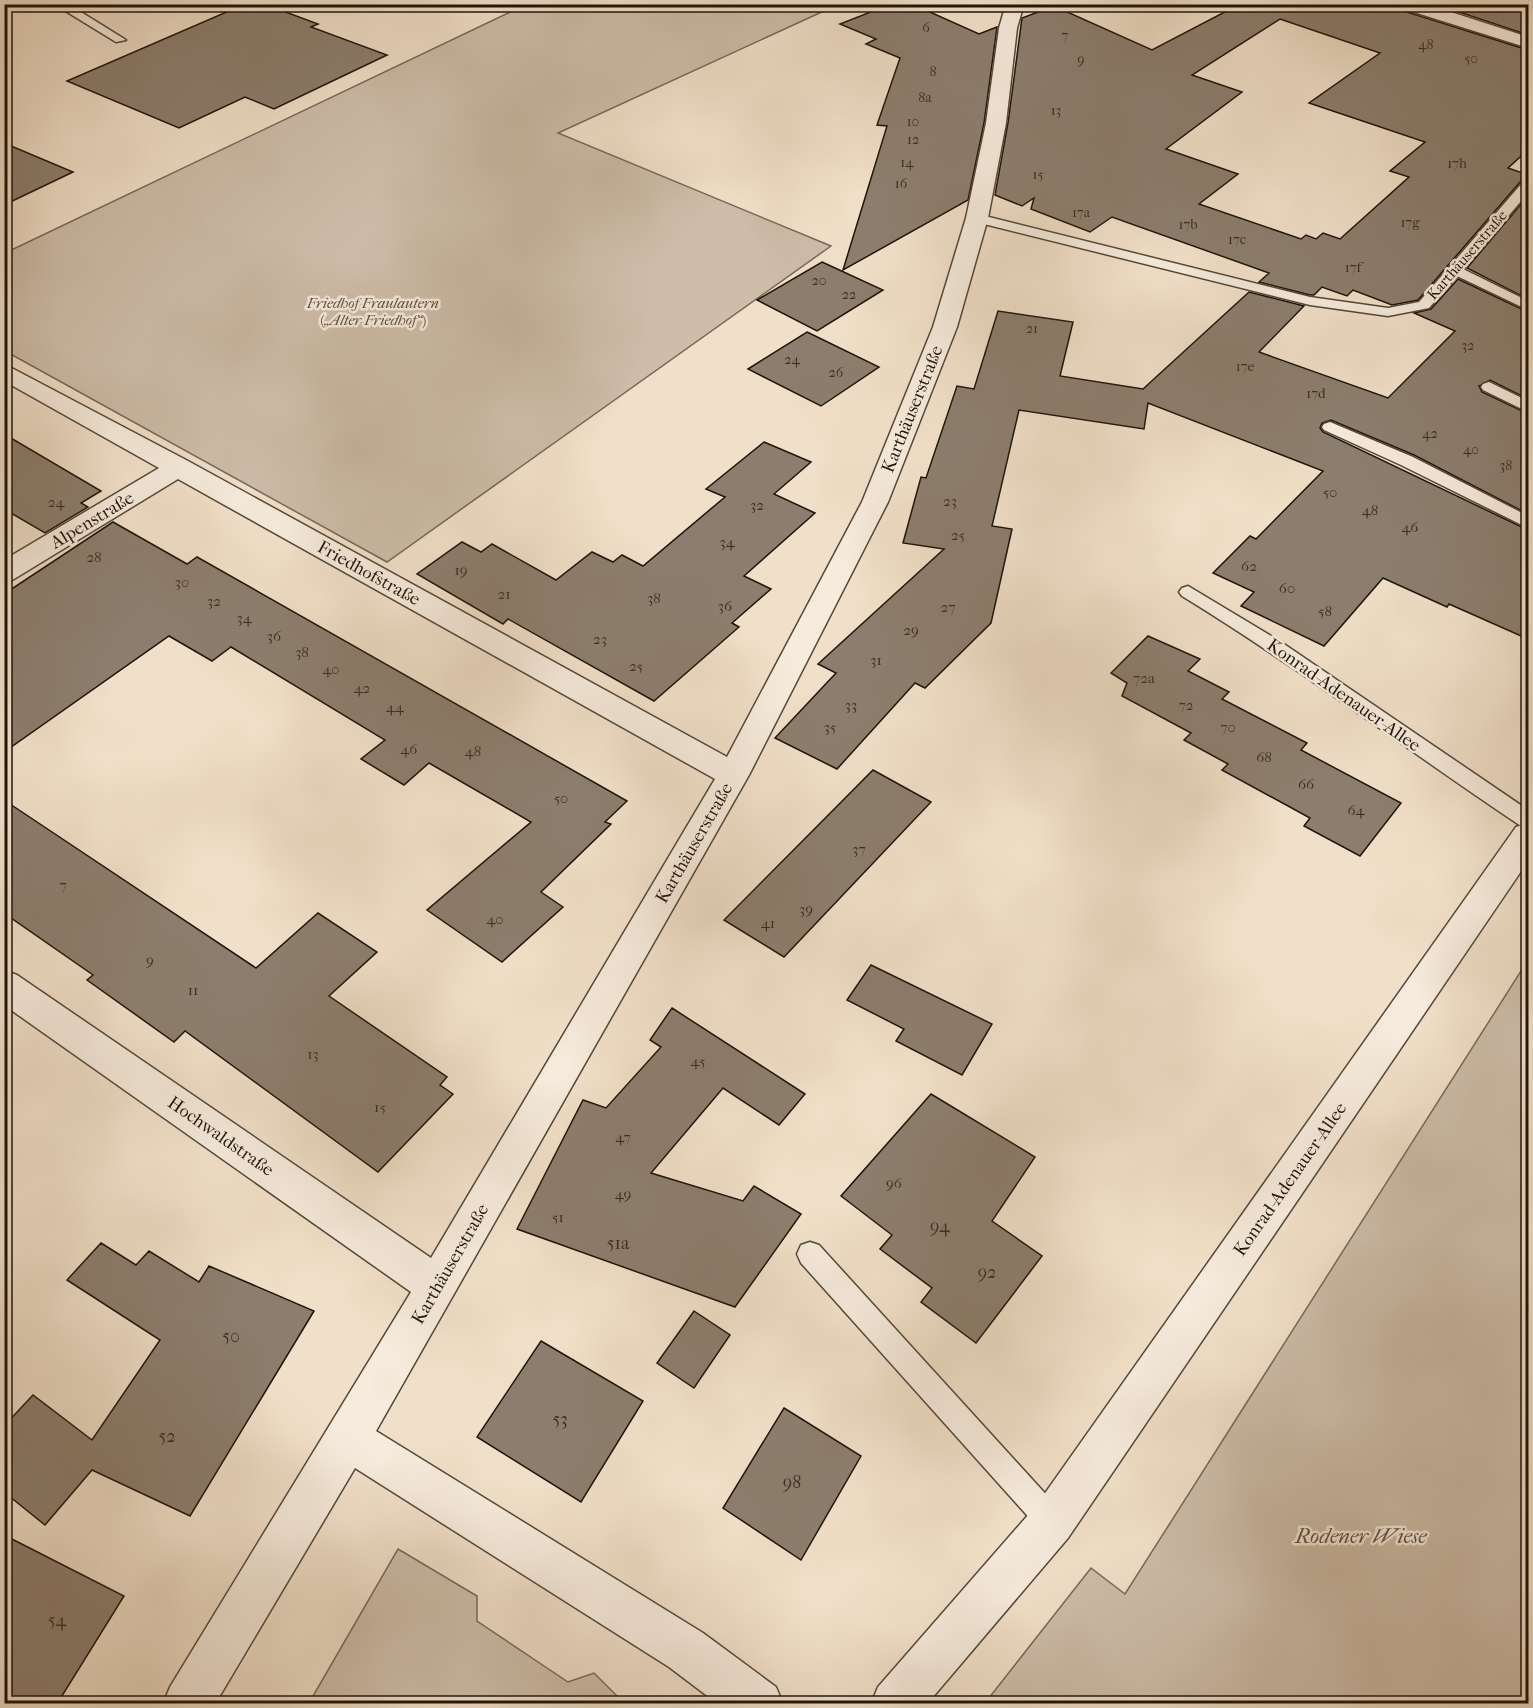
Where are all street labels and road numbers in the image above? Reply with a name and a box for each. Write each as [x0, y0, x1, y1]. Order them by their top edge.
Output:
street label: Karthäuserstraße [1423, 206, 1511, 303]
street label: Karthäuserstraße [877, 342, 948, 476]
street label: Alpenstraße [46, 487, 138, 554]
street label: Friedhofstraße [314, 537, 424, 610]
street label: Konrad-Adenauer-Allee [1263, 634, 1425, 756]
street label: Karthäuserstraße [651, 779, 737, 907]
street label: Hochwaldstraße [164, 1092, 278, 1181]
street label: Konrad-Adenauer-Allee [1229, 1098, 1351, 1260]
street label: Karthäuserstraße [407, 1200, 493, 1328]

